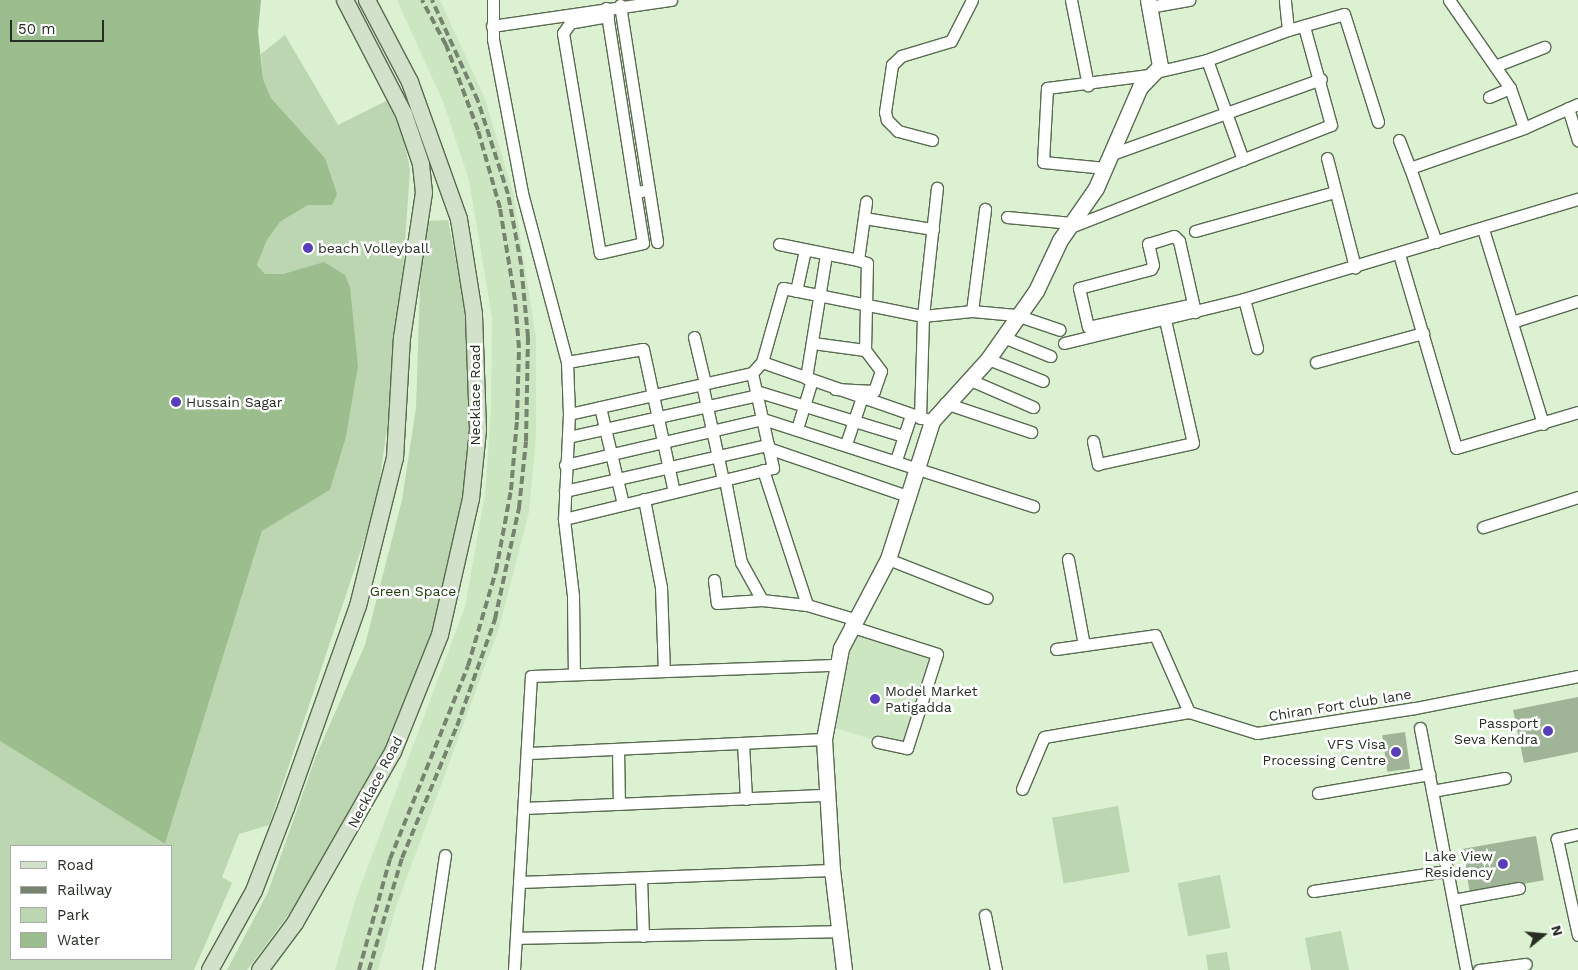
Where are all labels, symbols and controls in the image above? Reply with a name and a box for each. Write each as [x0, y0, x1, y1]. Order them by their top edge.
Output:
scale bar [12, 10, 106, 42]
text: 50 m [18, 20, 55, 38]
place label: beach Volleyball [318, 240, 430, 256]
marker: beach Volleyball [302, 242, 314, 254]
street label: Necklace Road [467, 344, 483, 446]
place label: Hussain Sagar [186, 394, 282, 410]
marker: Hussain Sagar [170, 396, 182, 408]
park label: Green Space [370, 583, 456, 599]
place label: Model Market Patigadda [885, 683, 978, 716]
street label: Chiran Fort club lane [1267, 685, 1413, 725]
marker: Model Market Patigadda [869, 693, 881, 705]
place label: Passport Seva Kendra [1454, 715, 1538, 748]
marker: Passport Seva Kendra [1542, 725, 1554, 737]
street label: Necklace Road [344, 733, 406, 831]
place label: VFS Visa Processing Centre [1263, 736, 1386, 769]
marker: VFS Visa Processing Centre [1390, 746, 1402, 758]
legend [10, 845, 172, 960]
place label: Lake View Residency [1424, 848, 1493, 880]
text: Road [57, 856, 94, 874]
marker: Lake View Residency [1497, 858, 1509, 870]
text: Railway [57, 881, 112, 899]
text: Park [57, 906, 89, 924]
north arrow [1518, 910, 1568, 960]
text: N [1548, 923, 1567, 938]
text: Water [57, 931, 100, 949]

